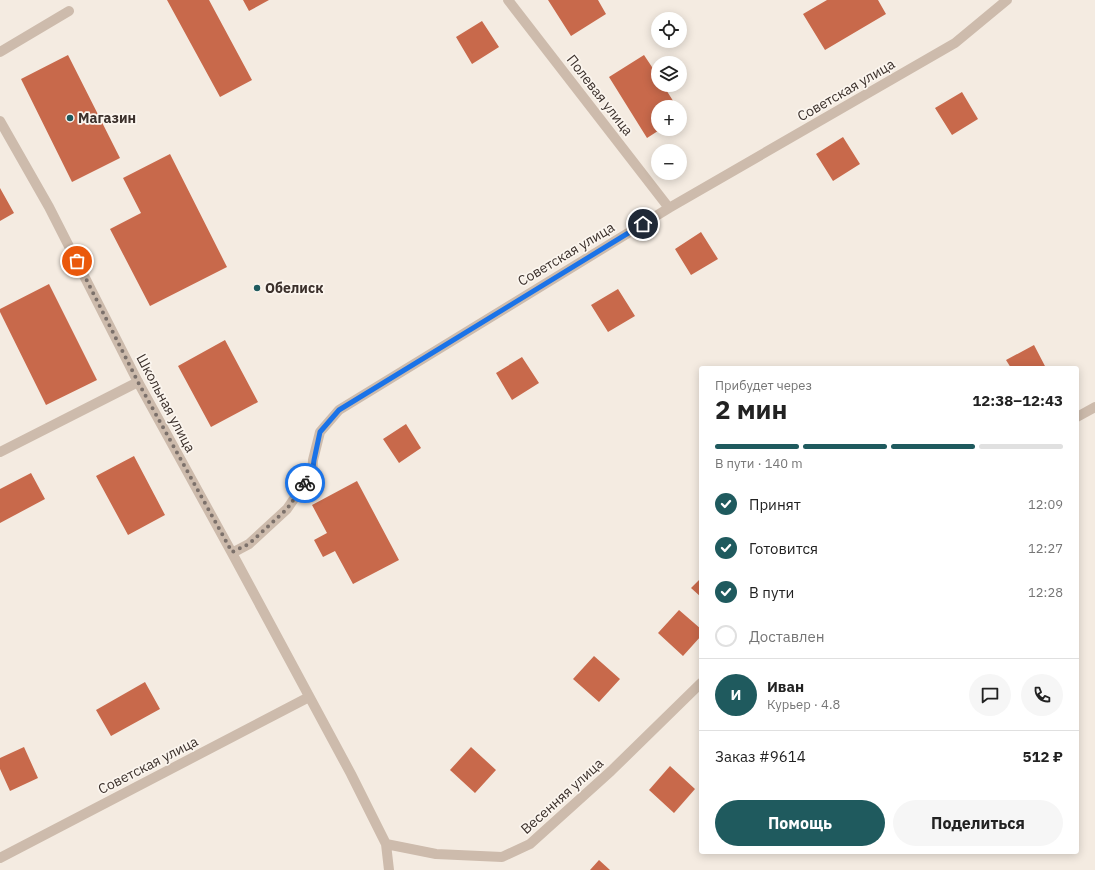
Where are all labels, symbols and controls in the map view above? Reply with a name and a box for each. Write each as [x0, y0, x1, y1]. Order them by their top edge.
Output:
map controls [651, 12, 687, 180]
button: locate [651, 12, 687, 48]
street label: Полевая улица [563, 51, 638, 140]
street label: Советская улица [794, 54, 899, 125]
button: layers [651, 56, 687, 92]
button: + [651, 100, 687, 136]
place label: Магазин [78, 109, 136, 127]
marker: Магазин [65, 113, 75, 123]
button: − [651, 144, 687, 180]
pin [626, 207, 660, 241]
icon: home [632, 213, 654, 235]
street label: Советская улица [514, 218, 618, 290]
pin [60, 244, 94, 278]
icon: bag [66, 250, 88, 272]
place label: Обелиск [265, 279, 323, 297]
marker: Обелиск [252, 283, 262, 293]
street label: Школьная улица [132, 351, 200, 456]
text: Прибудет через [715, 377, 812, 394]
text: 12:38–12:43 [972, 391, 1063, 410]
text: 2 мин [715, 392, 787, 426]
text: В пути · 140 m [715, 455, 803, 472]
courier [285, 463, 325, 503]
icon: bike [294, 472, 316, 494]
icon: check [715, 493, 737, 515]
text: Принят [749, 495, 801, 514]
text: 12:09 [1028, 496, 1063, 513]
icon: check [715, 537, 737, 559]
text: Готовится [749, 539, 818, 558]
text: 12:27 [1028, 540, 1063, 557]
icon: check [715, 581, 737, 603]
text: В пути [749, 583, 794, 602]
text: 12:28 [1028, 584, 1063, 601]
text: Доставлен [749, 627, 825, 646]
button: chat [969, 674, 1011, 716]
button: phone [1021, 674, 1063, 716]
text: Иван [767, 677, 804, 696]
text: И [731, 685, 741, 704]
text: Курьер · 4.8 [767, 696, 840, 713]
street label: Советская улица [95, 732, 202, 798]
text: Заказ #9614 [715, 747, 806, 766]
text: 512 ₽ [1023, 747, 1063, 766]
street label: Весенняя улица [517, 754, 607, 838]
button: Помощь [715, 800, 885, 846]
button: Поделиться [893, 800, 1063, 846]

